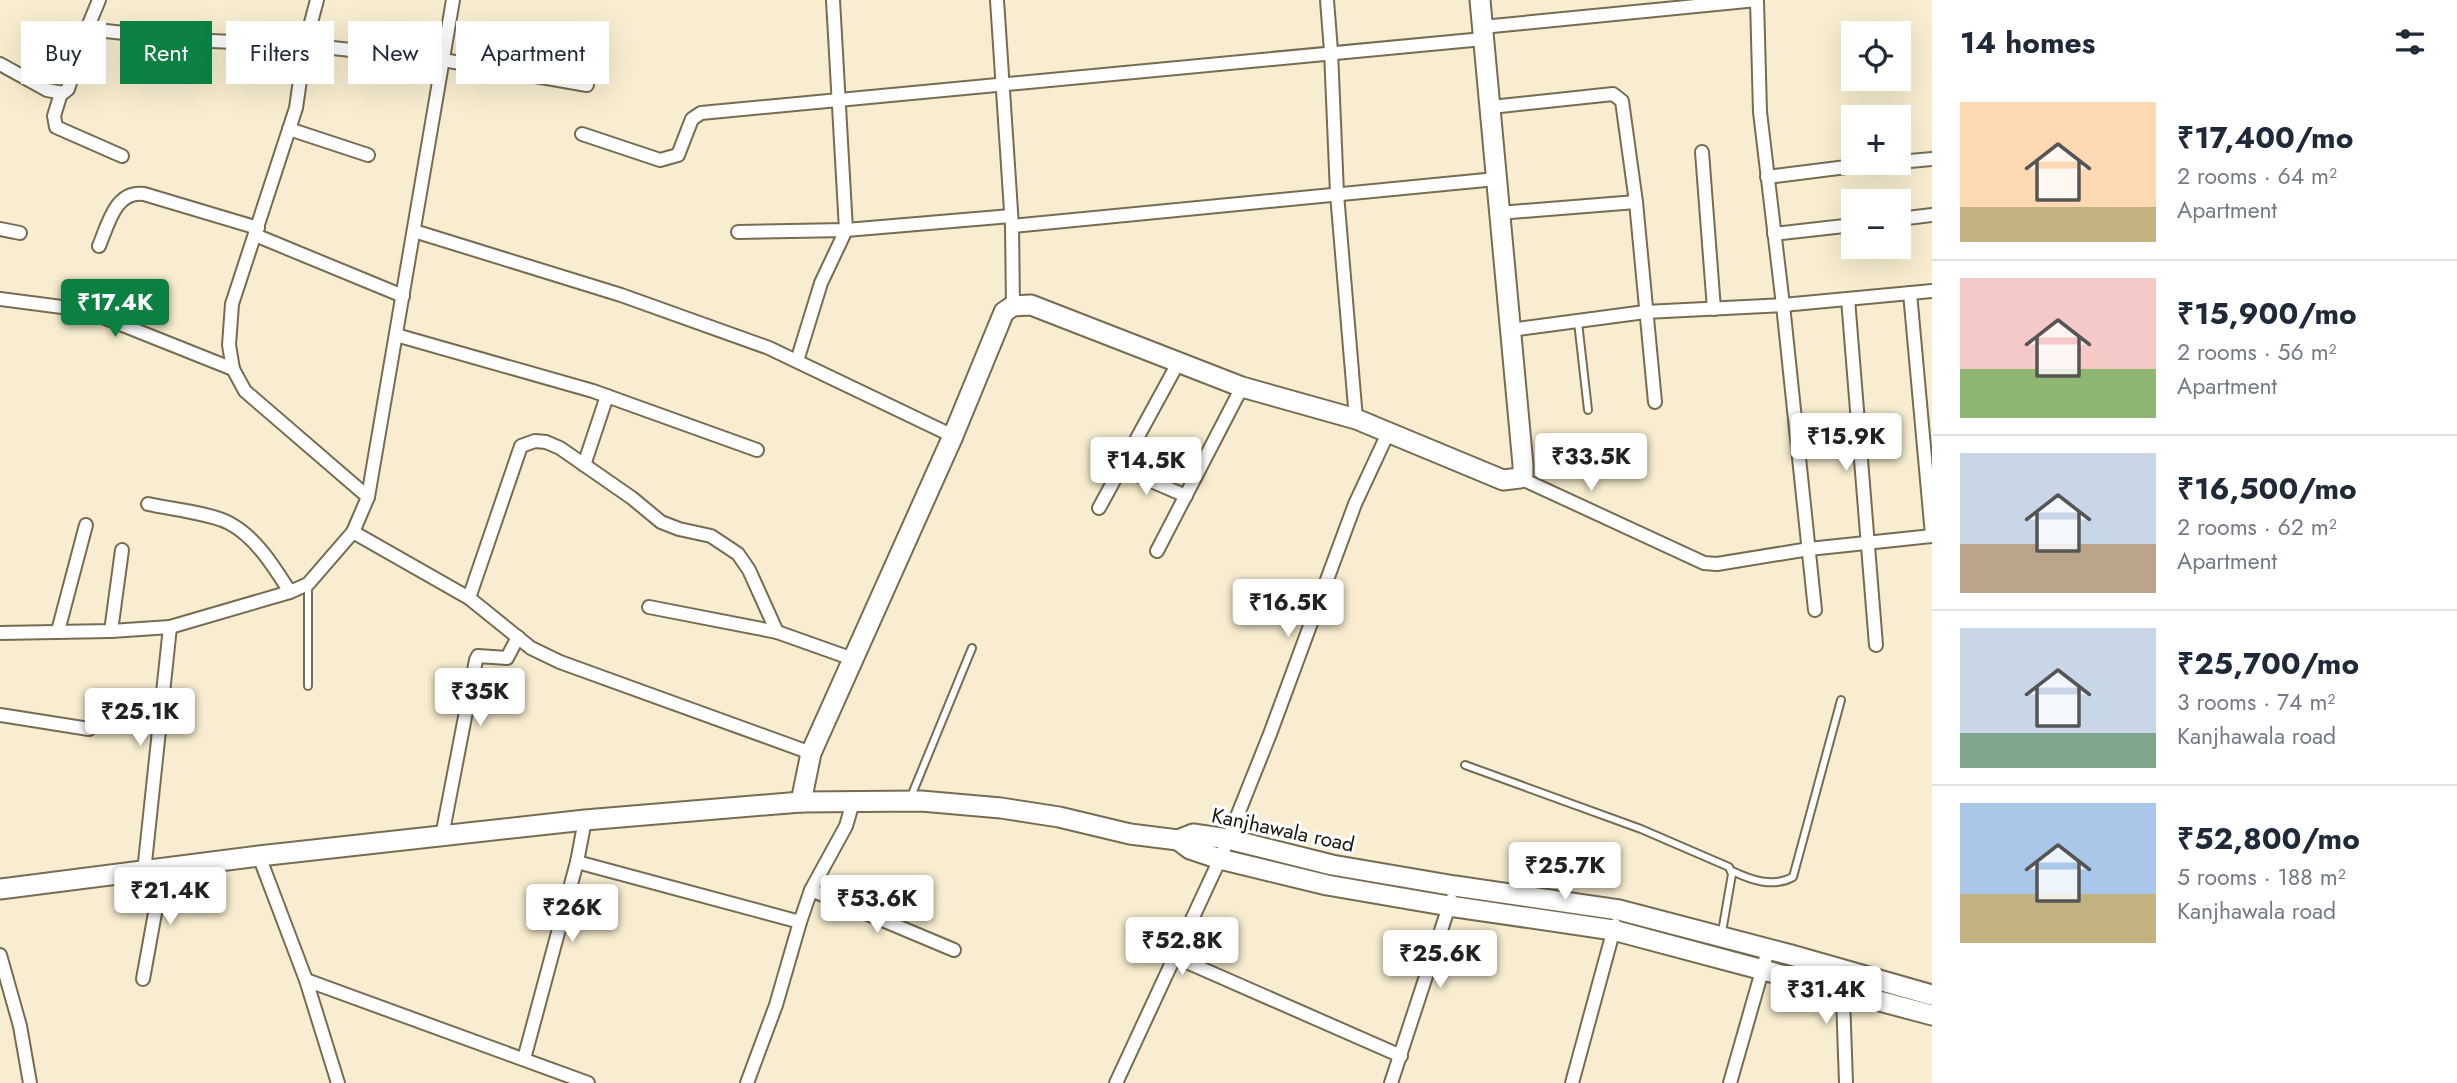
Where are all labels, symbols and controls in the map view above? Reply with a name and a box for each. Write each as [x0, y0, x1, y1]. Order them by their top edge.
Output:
chip: Buy [21, 21, 106, 84]
chip: Rent [120, 21, 212, 84]
chip: Filters [226, 21, 334, 84]
chip: New [348, 21, 442, 84]
chip: Apartment [456, 21, 609, 84]
map controls [1841, 21, 1911, 259]
button: locate [1841, 21, 1911, 91]
text: 14 homes [1960, 21, 2095, 64]
icon: filters [2391, 23, 2429, 61]
button: + [1841, 105, 1911, 175]
text: ₹17,400/mo [2177, 116, 2353, 159]
icon: home [2016, 130, 2100, 214]
text: 2 rooms · 64 m² [2177, 159, 2337, 193]
button: − [1841, 189, 1911, 259]
text: Apartment [2177, 193, 2277, 227]
pin: ₹17.4K [58, 280, 172, 339]
text: ₹17.4K [77, 285, 153, 319]
text: ₹15,900/mo [2177, 292, 2357, 335]
icon: home [2016, 306, 2100, 390]
text: 2 rooms · 56 m² [2177, 335, 2337, 369]
text: Apartment [2177, 369, 2277, 403]
pin: ₹15.9K [1789, 414, 1903, 473]
text: ₹15.9K [1807, 419, 1885, 453]
pin: ₹33.5K [1534, 434, 1648, 493]
pin: ₹14.5K [1089, 438, 1203, 497]
text: ₹33.5K [1551, 439, 1631, 473]
text: ₹14.5K [1106, 443, 1186, 477]
text: ₹16,500/mo [2177, 467, 2357, 510]
icon: home [2016, 481, 2100, 565]
text: 2 rooms · 62 m² [2177, 510, 2337, 544]
text: Apartment [2177, 544, 2277, 578]
pin: ₹16.5K [1231, 580, 1345, 639]
text: ₹16.5K [1249, 585, 1327, 619]
text: ₹25,700/mo [2177, 642, 2359, 685]
icon: home [2016, 656, 2100, 740]
pin: ₹35K [439, 668, 521, 728]
text: ₹35K [451, 674, 509, 708]
text: 3 rooms · 74 m² [2177, 685, 2335, 719]
pin: ₹25.1K [83, 688, 197, 748]
text: ₹25.1K [101, 694, 179, 728]
text: Kanjhawala road [2177, 719, 2336, 753]
street label: Kanjhawala road [1209, 800, 1357, 860]
text: ₹52,800/mo [2177, 817, 2360, 860]
icon: home [2016, 831, 2100, 915]
pin: ₹25.7K [1508, 842, 1622, 902]
text: ₹25.7K [1525, 848, 1605, 882]
text: 5 rooms · 188 m² [2177, 860, 2346, 894]
pin: ₹21.4K [113, 867, 227, 927]
text: ₹21.4K [130, 873, 210, 907]
pin: ₹53.6K [820, 876, 934, 935]
text: ₹53.6K [837, 881, 917, 915]
pin: ₹26K [531, 884, 613, 944]
text: ₹26K [542, 890, 602, 924]
text: Kanjhawala road [2177, 894, 2336, 928]
pin: ₹52.8K [1125, 918, 1239, 977]
text: ₹52.8K [1142, 923, 1222, 957]
pin: ₹25.6K [1383, 930, 1497, 990]
text: ₹25.6K [1399, 936, 1481, 970]
pin: ₹31.4K [1769, 967, 1883, 1026]
text: ₹31.4K [1787, 972, 1865, 1006]

